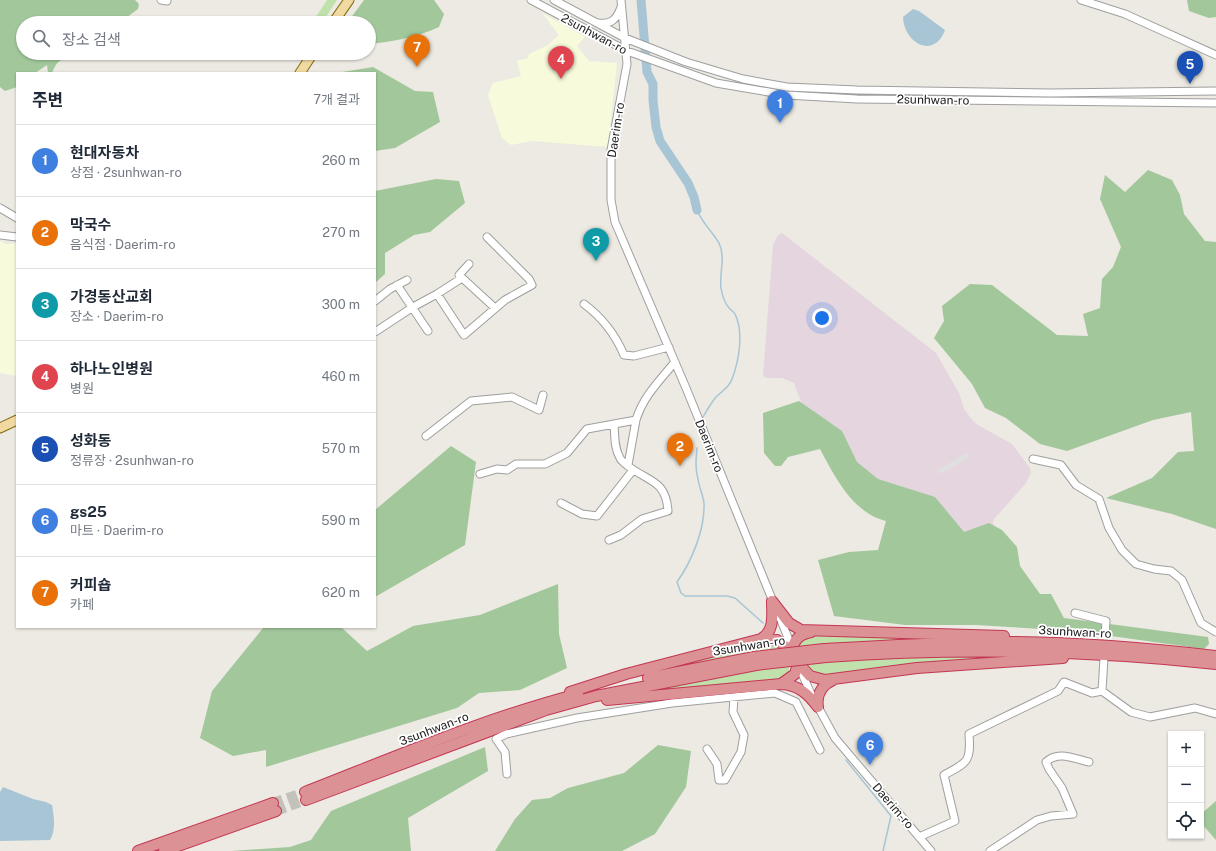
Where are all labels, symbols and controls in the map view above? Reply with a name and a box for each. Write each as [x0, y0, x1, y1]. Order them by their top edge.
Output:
street label: 2sunhwan-ro [559, 11, 630, 57]
search box [16, 16, 376, 60]
icon: search [30, 27, 52, 49]
text: 장소 검색 [62, 31, 121, 48]
pin: 7 [404, 34, 430, 67]
pin: 4 [548, 46, 574, 79]
pin: 5 [1177, 51, 1203, 84]
text: 주변 [32, 90, 63, 110]
pin: 1 [767, 90, 793, 123]
text: 7개 결과 [313, 92, 360, 107]
street label: 2sunhwan-ro [897, 92, 970, 108]
street label: Daerim-ro [605, 101, 627, 159]
text: 현대자동차 [70, 144, 139, 161]
text: 1 [42, 153, 48, 168]
text: 260 m [322, 153, 360, 168]
text: 상점 · 2sunhwan-ro [70, 165, 182, 180]
text: 막국수 [70, 216, 111, 233]
text: 2 [41, 225, 49, 240]
text: 270 m [322, 225, 360, 240]
pin: 3 [583, 228, 609, 261]
text: 음식점 · Daerim-ro [70, 237, 176, 252]
text: 가경동산교회 [70, 288, 153, 305]
text: 3 [41, 297, 49, 312]
text: 300 m [322, 297, 360, 312]
your location [812, 308, 832, 328]
text: 장소 · Daerim-ro [70, 309, 164, 324]
text: 하나노인병원 [70, 360, 153, 377]
text: 4 [41, 369, 49, 384]
text: 460 m [321, 369, 360, 384]
text: 병원 [70, 381, 94, 396]
street label: Daerim-ro [692, 418, 726, 475]
text: 성화동 [70, 432, 111, 449]
pin: 2 [667, 433, 693, 466]
text: 5 [41, 441, 49, 456]
text: 570 m [322, 441, 360, 456]
text: 정류장 · 2sunhwan-ro [70, 453, 194, 468]
text: gs25 [70, 503, 107, 520]
text: 6 [41, 513, 49, 528]
text: 590 m [321, 513, 360, 528]
text: 마트 · Daerim-ro [70, 523, 164, 538]
text: 커피숍 [70, 576, 111, 593]
text: 7 [41, 585, 49, 600]
text: 620 m [322, 585, 360, 600]
text: 카페 [70, 597, 94, 612]
street label: 3sunhwan-ro [1038, 623, 1112, 641]
street label: 3sunhwan-ro [712, 633, 786, 659]
street label: 3sunhwan-ro [397, 709, 471, 749]
map controls [1168, 731, 1204, 839]
button: + [1168, 731, 1204, 767]
pin: 6 [857, 732, 883, 765]
button: − [1168, 767, 1204, 803]
street label: Daerim-ro [869, 780, 917, 832]
button: locate [1168, 803, 1204, 839]

